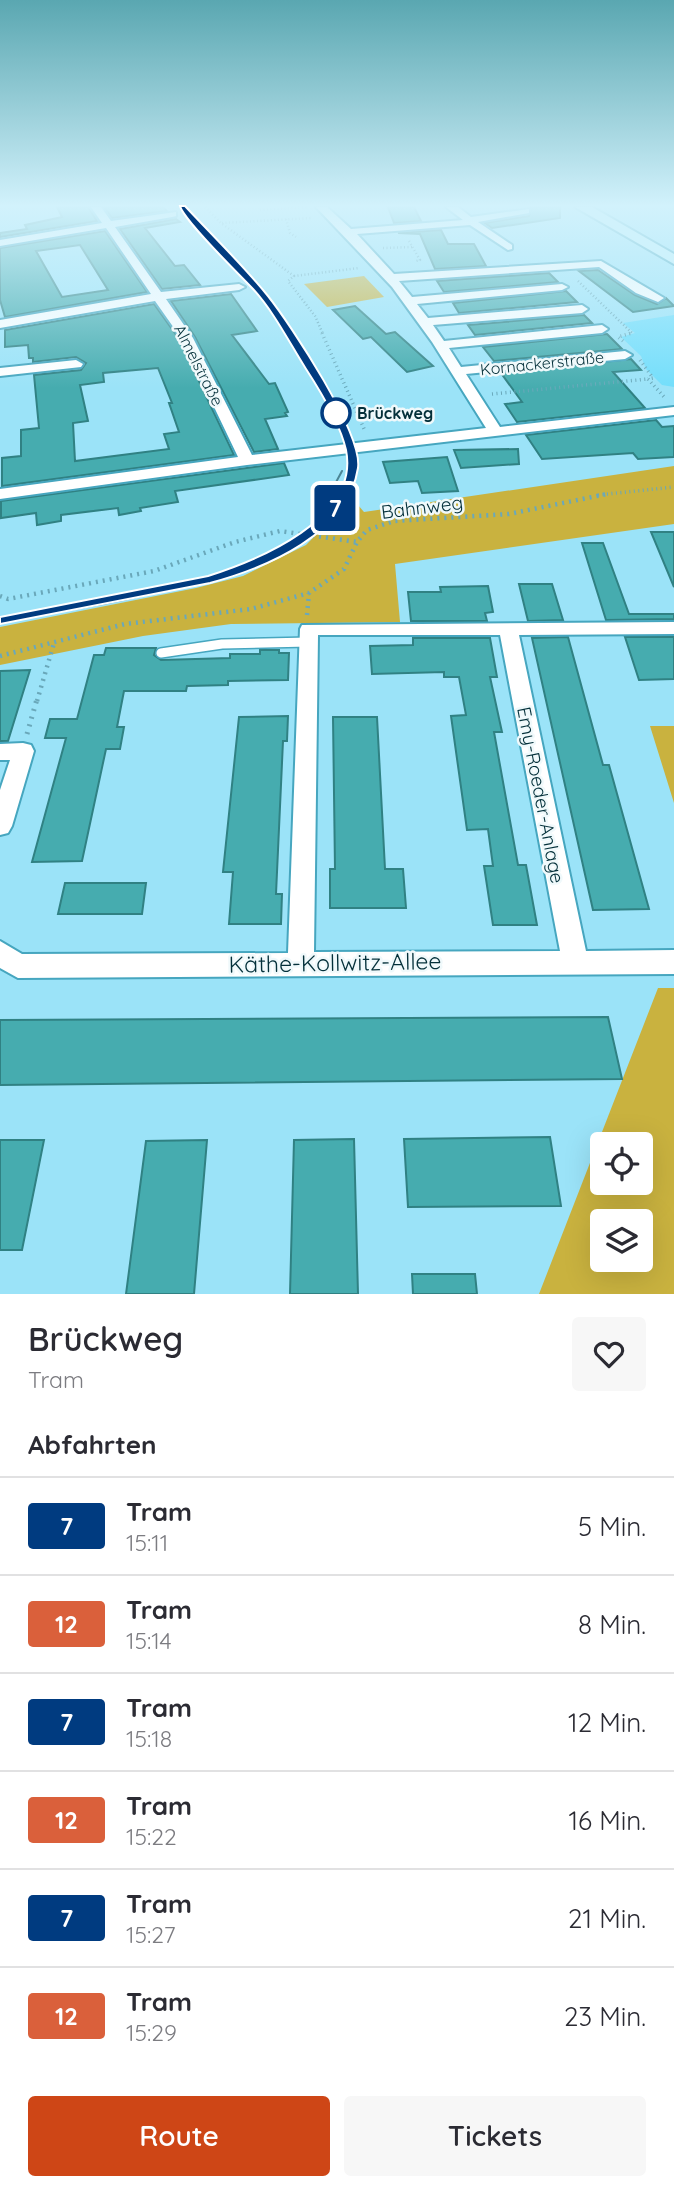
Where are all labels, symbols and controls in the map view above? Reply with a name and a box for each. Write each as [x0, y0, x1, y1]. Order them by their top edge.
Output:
street label: Almelstraße [170, 321, 228, 409]
street label: Kornackerstraße [479, 347, 605, 379]
marker: Brückweg [321, 398, 351, 428]
place label: Brückweg [357, 403, 433, 423]
line badge: 7 [312, 485, 358, 531]
street label: Bahnweg [380, 490, 464, 524]
text: 7 [328, 493, 342, 523]
street label: Emy-Roeder-Anlage [512, 705, 570, 885]
street label: Käthe-Kollwitz-Allee [228, 946, 442, 979]
map controls [590, 1132, 653, 1272]
button: locate [590, 1132, 653, 1195]
button: layers [590, 1209, 653, 1272]
button: heart [572, 1317, 646, 1391]
text: Brückweg [28, 1318, 183, 1359]
text: Tram [28, 1365, 84, 1394]
text: Abfahrten [28, 1428, 157, 1461]
text: Tram [126, 1495, 192, 1528]
text: 5 Min. [578, 1510, 646, 1543]
text: 7 [60, 1511, 73, 1541]
text: 15:11 [126, 1528, 168, 1557]
text: Tram [126, 1593, 192, 1626]
text: 8 Min. [578, 1608, 646, 1641]
text: 12 [55, 1609, 78, 1639]
text: 15:14 [126, 1626, 172, 1655]
text: Tram [126, 1691, 192, 1724]
text: 12 Min. [568, 1706, 646, 1739]
text: 7 [60, 1707, 73, 1737]
text: 15:18 [126, 1724, 172, 1753]
text: Tram [126, 1789, 192, 1822]
text: 16 Min. [568, 1804, 646, 1837]
text: 12 [55, 1805, 78, 1835]
text: 15:22 [126, 1822, 177, 1851]
text: Tram [126, 1887, 192, 1920]
text: 21 Min. [568, 1902, 646, 1935]
text: 7 [60, 1903, 73, 1933]
text: 15:27 [126, 1920, 175, 1949]
text: Tram [126, 1985, 192, 2018]
text: 23 Min. [564, 2000, 646, 2033]
text: 12 [55, 2001, 78, 2031]
text: 15:29 [126, 2018, 177, 2047]
button: Route [28, 2096, 330, 2176]
button: Tickets [344, 2096, 646, 2176]

